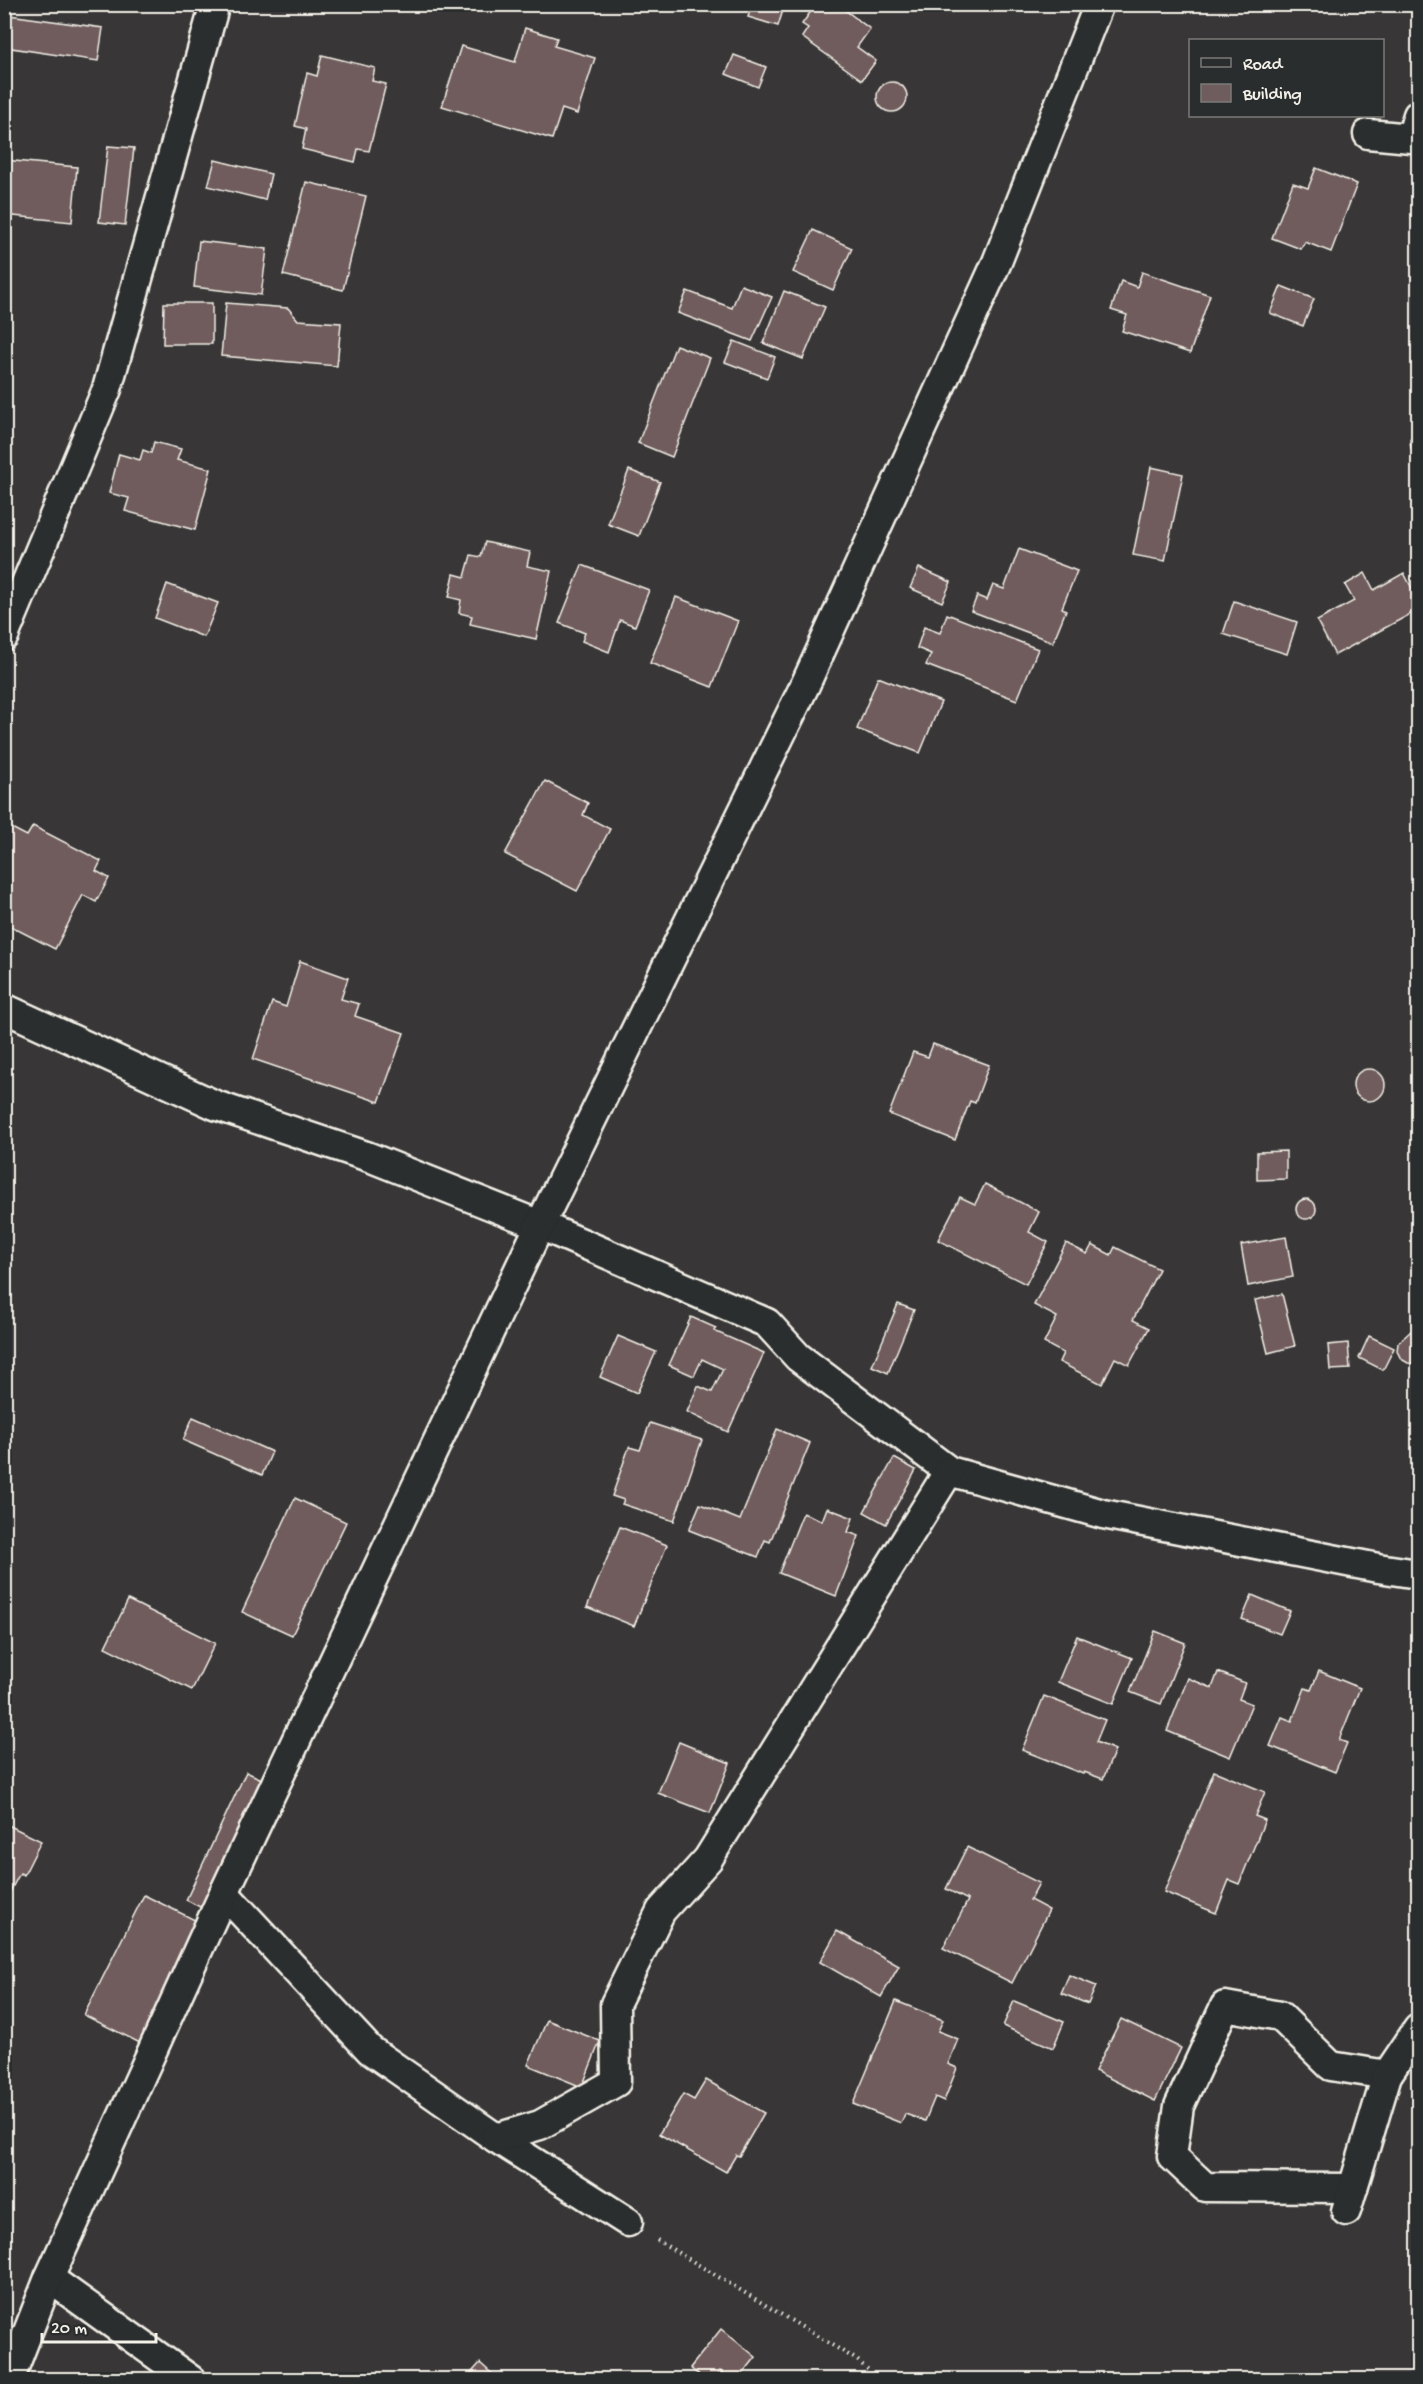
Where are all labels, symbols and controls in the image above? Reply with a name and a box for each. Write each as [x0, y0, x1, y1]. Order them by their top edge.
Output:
legend [1189, 39, 1384, 117]
text: Road [1243, 55, 1284, 76]
text: Building [1242, 85, 1302, 106]
scale bar [42, 2306, 156, 2344]
text: 20 m [51, 2319, 87, 2340]

